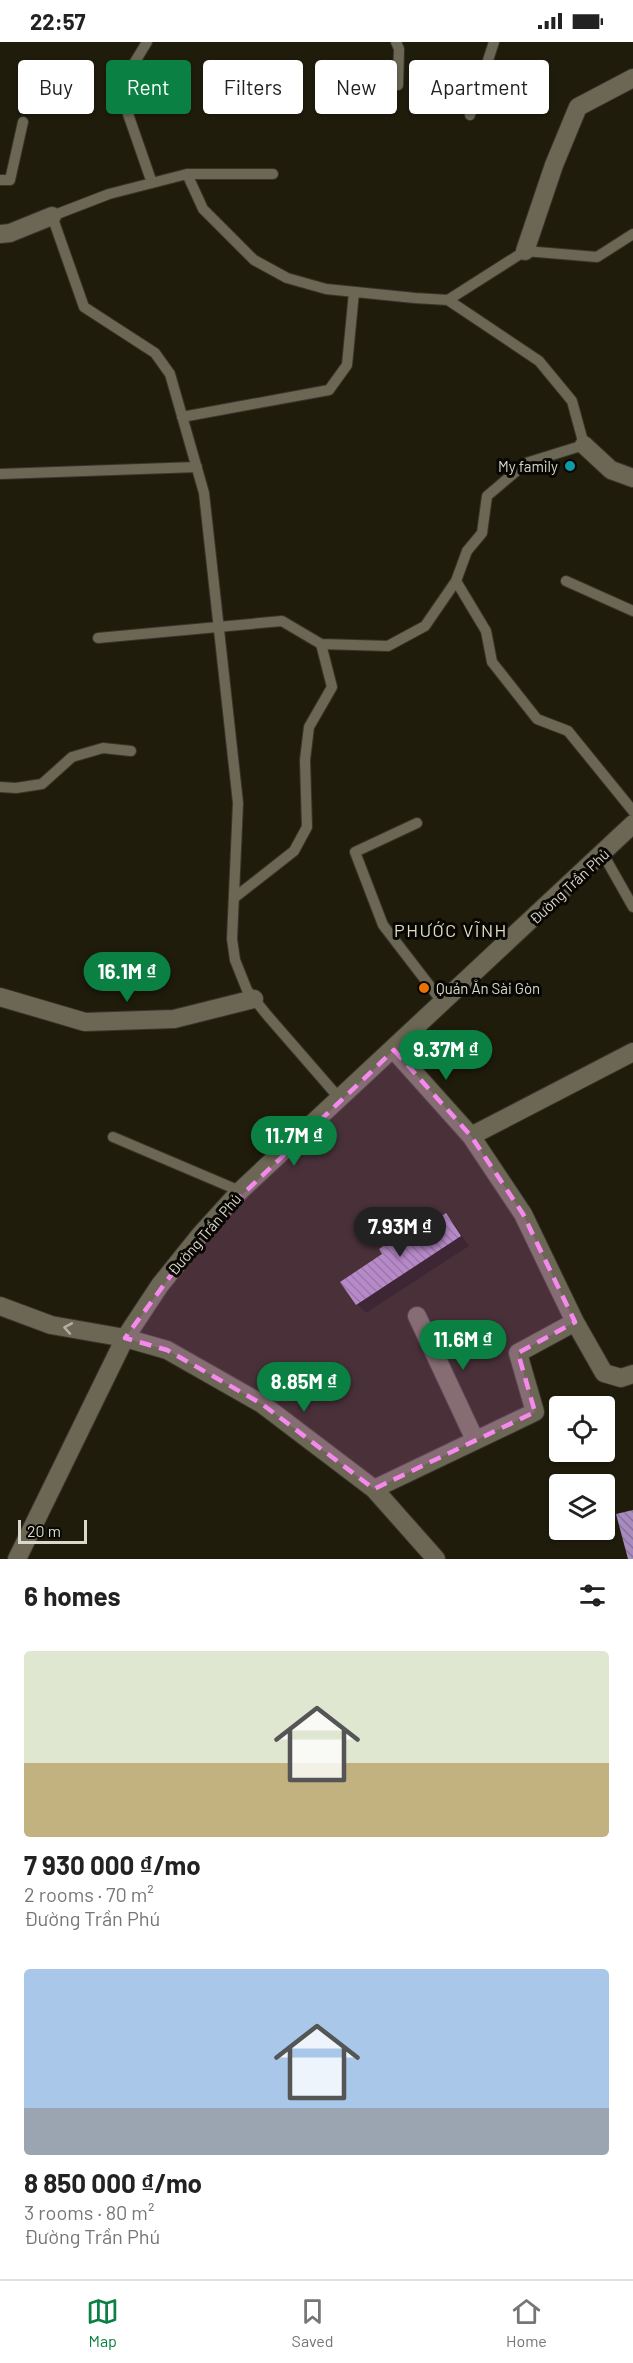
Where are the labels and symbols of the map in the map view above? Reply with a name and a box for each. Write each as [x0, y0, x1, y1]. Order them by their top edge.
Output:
place label: My family [498, 457, 558, 475]
marker: My family [563, 459, 577, 473]
street label: Đường Trần Phú [525, 845, 613, 927]
district label: PHƯỚC VĨNH [394, 919, 508, 941]
pin: 16.1M ₫ [72, 952, 182, 1003]
place label: Quán Ăn Sài Gòn [436, 979, 540, 997]
marker: Quán Ăn Sài Gòn [417, 981, 431, 995]
pin: 9.37M ₫ [391, 1030, 501, 1081]
pin: 11.7M ₫ [239, 1116, 349, 1167]
street label: Đường Trần Phú [164, 1190, 244, 1278]
pin: 7.93M ₫ [345, 1207, 455, 1258]
pin: 11.6M ₫ [408, 1320, 518, 1371]
one-way arrow [63, 1322, 73, 1335]
pin: 8.85M ₫ [249, 1362, 359, 1413]
scale bar [18, 1517, 87, 1544]

